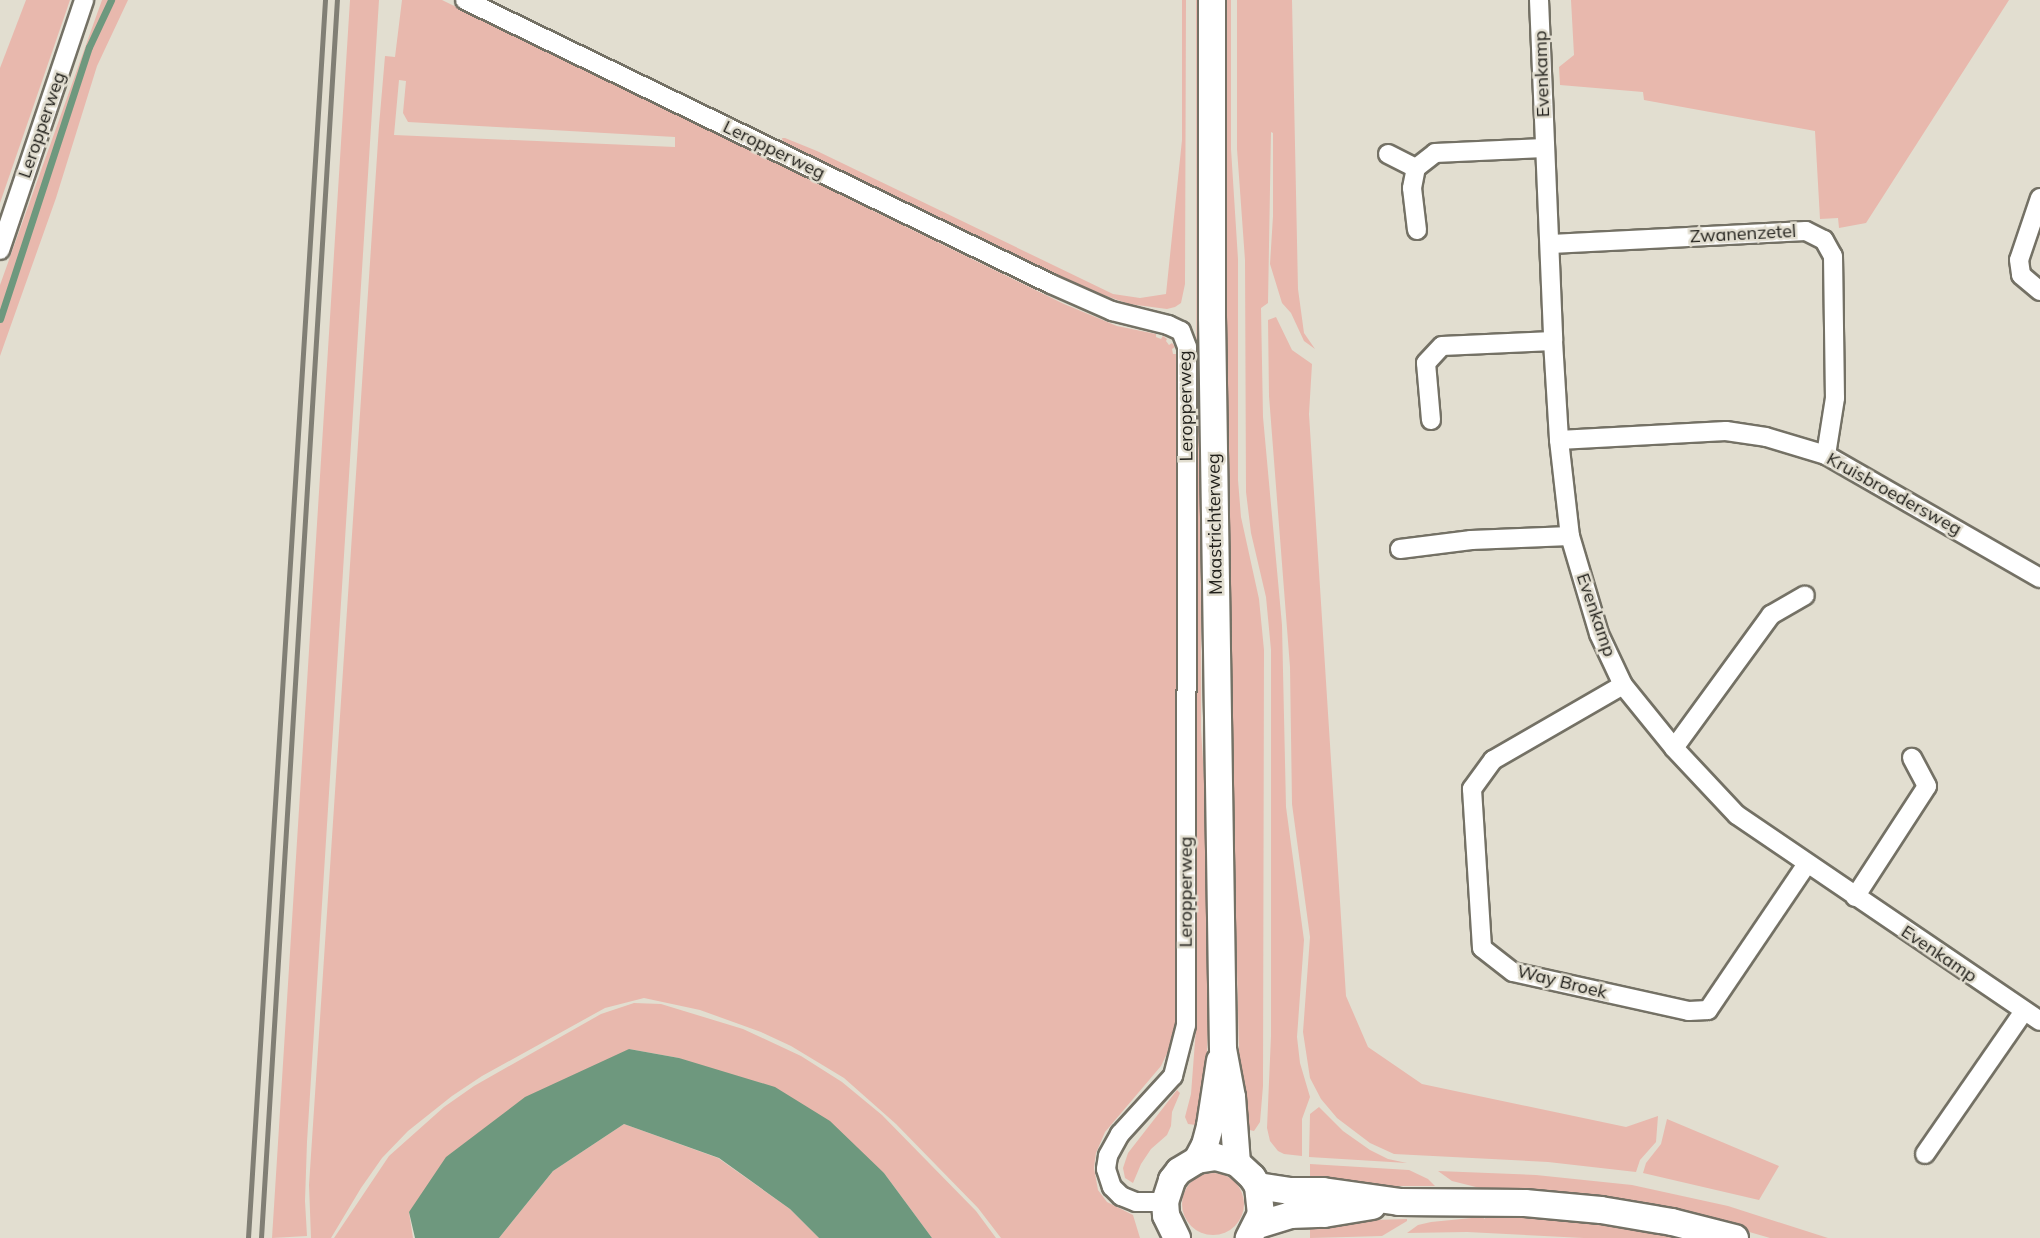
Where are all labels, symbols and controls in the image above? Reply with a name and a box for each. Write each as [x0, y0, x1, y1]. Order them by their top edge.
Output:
street label: Evenkamp [1530, 30, 1554, 118]
street label: Leropperweg [14, 69, 70, 181]
street label: Leropperweg [719, 116, 829, 184]
street label: Zwanenzetel [1689, 220, 1797, 248]
street label: Leropperweg [1174, 350, 1198, 462]
street label: Kruisbroedersweg [1823, 448, 1965, 540]
street label: Maastrichterweg [1203, 453, 1227, 595]
street label: Evenkamp [1572, 570, 1620, 660]
street label: Leropperweg [1175, 837, 1197, 947]
street label: Evenkamp [1897, 921, 1981, 987]
street label: Way Broek [1515, 960, 1609, 1004]

